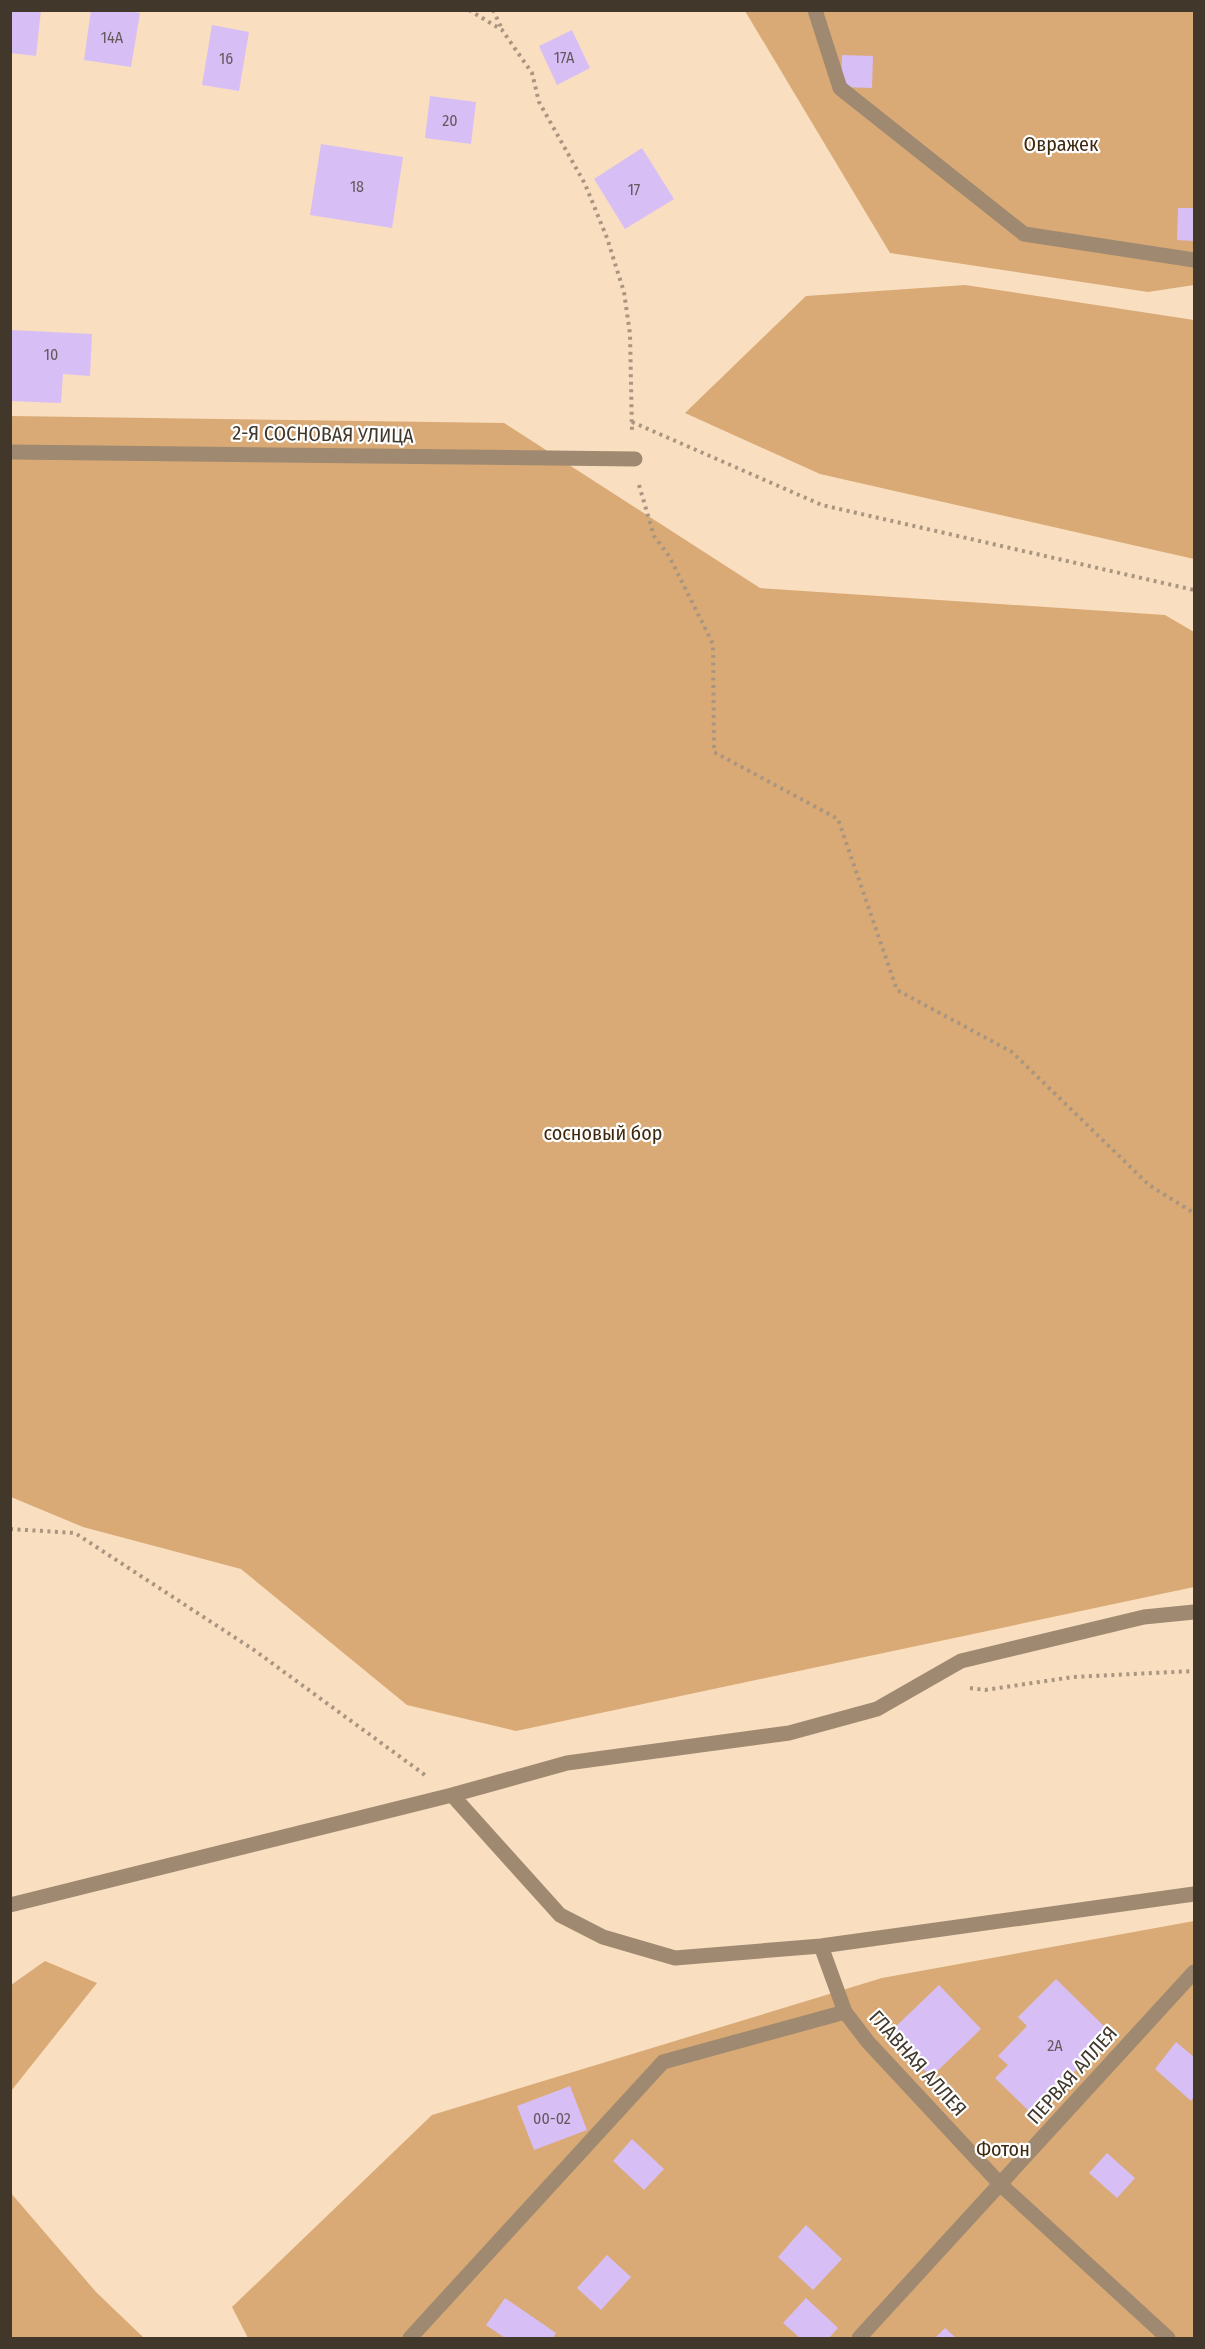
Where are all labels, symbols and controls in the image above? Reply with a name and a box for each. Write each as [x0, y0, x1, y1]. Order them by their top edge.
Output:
house number: 14А [101, 28, 124, 47]
house number: 17А [554, 48, 575, 67]
house number: 16 [219, 49, 233, 68]
house number: 20 [442, 111, 458, 130]
park label: Овражек [1024, 132, 1099, 156]
house number: 18 [350, 177, 364, 196]
house number: 17 [628, 180, 641, 199]
house number: 10 [44, 345, 58, 364]
street label: 2-Я СОСНОВАЯ УЛИЦА [232, 420, 414, 448]
park label: сосновый бор [544, 1121, 662, 1145]
street label: ГЛАВНАЯ АЛЛЕЯ [864, 2005, 972, 2121]
street label: ПЕРВАЯ АЛЛЕЯ [1022, 2021, 1122, 2129]
house number: 2А [1047, 2036, 1063, 2055]
house number: 00-02 [533, 2109, 571, 2128]
park label: Фотон [976, 2137, 1030, 2161]

